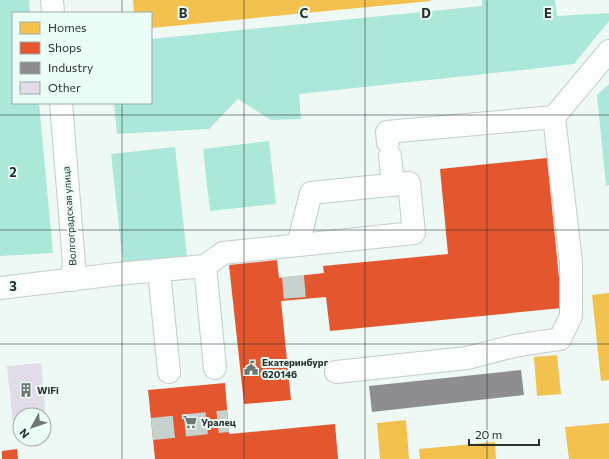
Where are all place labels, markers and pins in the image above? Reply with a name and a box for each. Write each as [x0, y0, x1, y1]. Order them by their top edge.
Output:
place label: Екатеринбург 620146 [262, 356, 329, 380]
public building icon: Екатеринбург 620146 [243, 360, 259, 376]
building icon: WiFi [18, 382, 34, 398]
place label: WiFi [37, 384, 59, 396]
supermarket icon: Уралец [182, 414, 198, 430]
place label: Уралец [201, 416, 236, 428]

